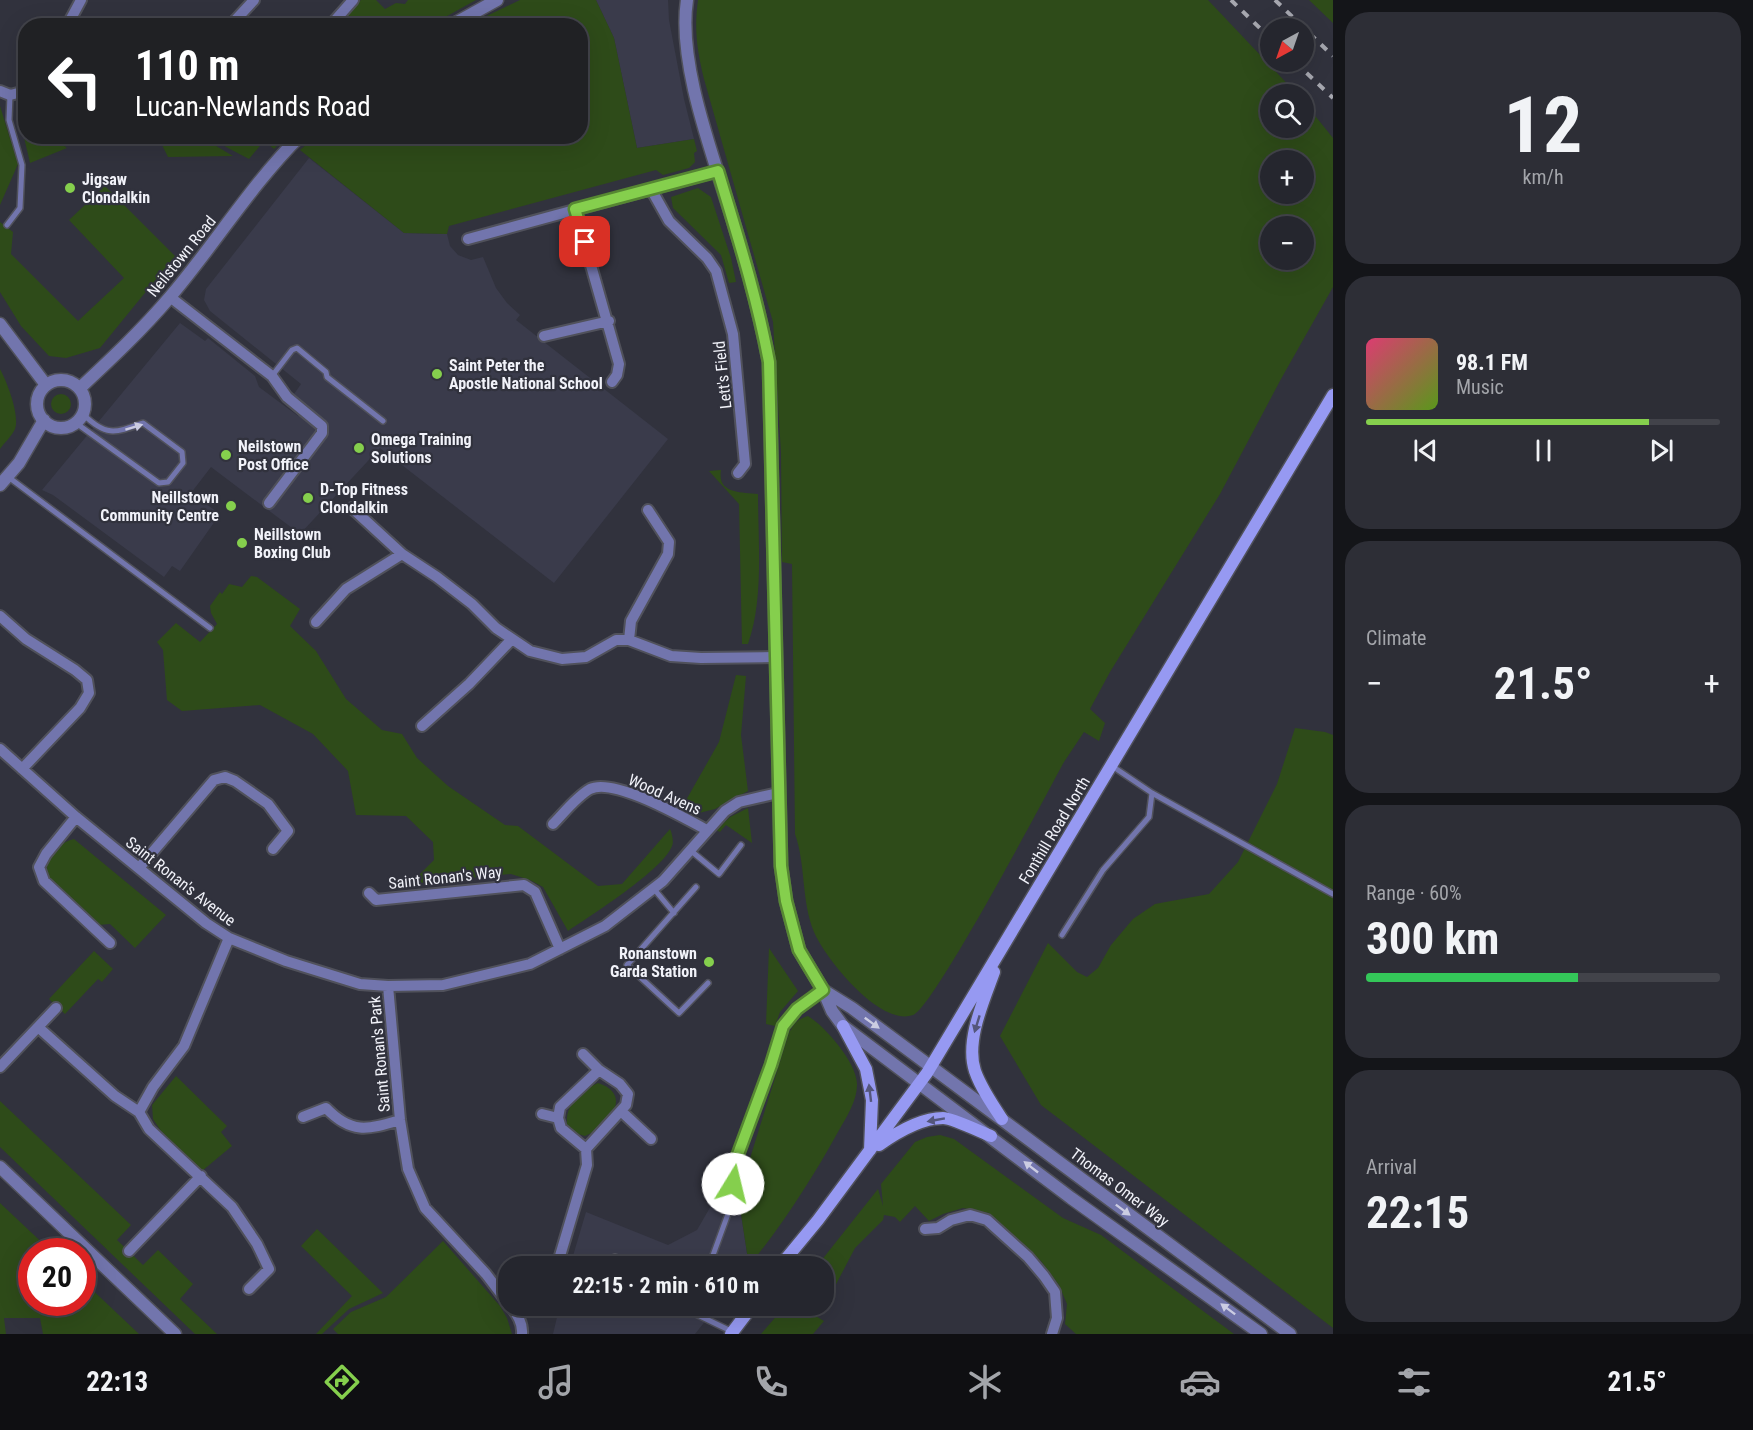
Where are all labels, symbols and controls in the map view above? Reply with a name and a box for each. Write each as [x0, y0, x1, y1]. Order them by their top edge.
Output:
north arrow [1260, 18, 1314, 72]
map controls [1260, 18, 1314, 270]
text: 110 m [135, 41, 240, 90]
icon: left [36, 42, 114, 120]
text: 12 [1504, 80, 1582, 171]
button: search [1260, 84, 1314, 138]
text: Lucan-Newlands Road [135, 91, 371, 123]
button: + [1260, 150, 1314, 204]
text: km/h [1522, 165, 1564, 189]
place label: Jigsaw Clondalkin [82, 170, 150, 207]
marker: Jigsaw Clondalkin [63, 181, 77, 195]
street label: Neilstown Road [143, 212, 220, 301]
pin [559, 216, 610, 267]
button: − [1260, 216, 1314, 270]
icon: arrive [568, 225, 601, 258]
street label: Lett's Field [709, 340, 736, 410]
text: 98.1 FM [1456, 350, 1528, 375]
place label: Saint Peter the Apostle National School [449, 356, 603, 393]
marker: Saint Peter the Apostle National School [430, 367, 444, 381]
text: Music [1456, 375, 1504, 399]
one-way arrow [126, 422, 144, 431]
place label: Omega Training Solutions [371, 430, 472, 467]
icon: previous [1409, 434, 1442, 467]
icon: pause [1527, 434, 1560, 467]
icon: next [1645, 434, 1678, 467]
place label: Neilstown Post Office [238, 437, 309, 474]
marker: Omega Training Solutions [352, 441, 366, 455]
marker: Neilstown Post Office [219, 448, 233, 462]
place label: D-Top Fitness Clondalkin [320, 480, 408, 517]
place label: Neillstown Community Centre [100, 488, 219, 525]
marker: D-Top Fitness Clondalkin [301, 491, 315, 505]
marker: Neillstown Community Centre [224, 499, 238, 513]
place label: Neillstown Boxing Club [254, 525, 331, 562]
marker: Neillstown Boxing Club [235, 536, 249, 550]
text: Climate [1366, 626, 1426, 650]
text: 21.5° [1494, 657, 1592, 710]
text: − [1366, 664, 1383, 703]
text: + [1704, 664, 1720, 703]
street label: Wood Avens [625, 770, 704, 819]
street label: Fonthill Road North [1015, 773, 1094, 887]
street label: Saint Ronan's Avenue [122, 833, 239, 930]
street label: Saint Ronan's Way [387, 862, 503, 893]
text: Range · 60% [1366, 881, 1462, 905]
text: 300 km [1366, 912, 1499, 965]
place label: Ronanstown Garda Station [610, 944, 697, 981]
marker: Ronanstown Garda Station [702, 955, 716, 969]
street label: Saint Ronan's Park [365, 994, 394, 1113]
one-way arrow [972, 1015, 981, 1033]
one-way arrow [863, 1017, 879, 1029]
one-way arrow [866, 1083, 875, 1102]
one-way arrow [927, 1116, 946, 1125]
street label: Thomas Omer Way [1067, 1144, 1173, 1231]
position arrow [701, 1152, 765, 1216]
text: Arrival [1366, 1155, 1417, 1179]
one-way arrow [1024, 1162, 1039, 1174]
text: 22:15 [1366, 1186, 1469, 1239]
one-way arrow [1114, 1204, 1130, 1216]
speed limit sign: 20 [18, 1238, 96, 1316]
text: 22:15 · 2 min · 610 m [573, 1273, 759, 1298]
one-way arrow [1220, 1303, 1236, 1315]
icon: directions [321, 1361, 363, 1403]
icon: music [535, 1361, 577, 1403]
icon: phone [750, 1361, 792, 1403]
icon: climate [964, 1361, 1006, 1403]
icon: car [1179, 1361, 1221, 1403]
icon: filters [1393, 1361, 1435, 1403]
text: 22:13 [86, 1366, 148, 1398]
text: 21.5° [1607, 1366, 1667, 1398]

